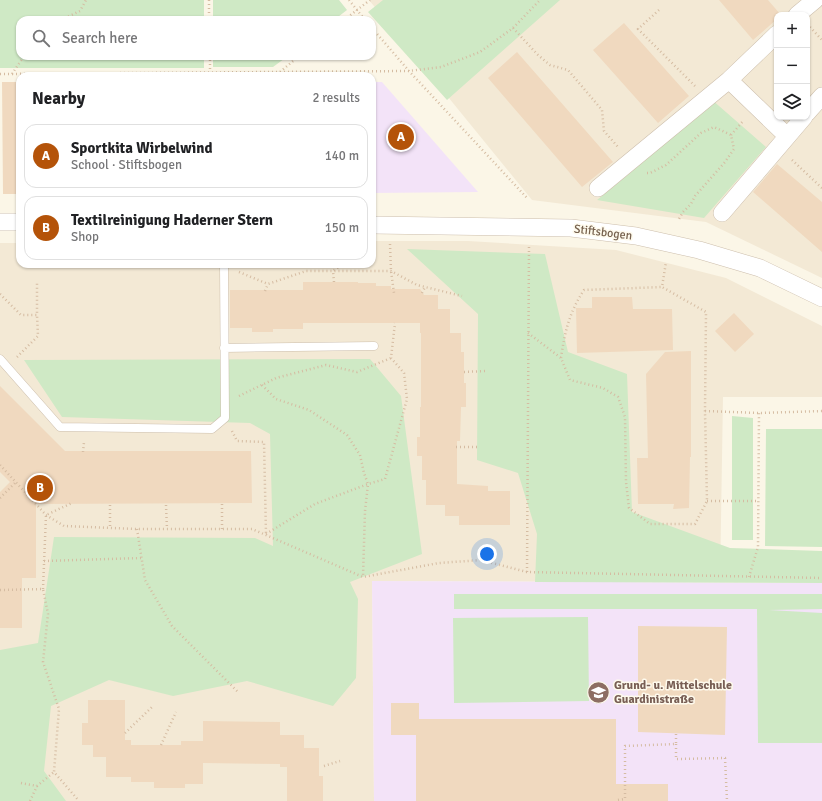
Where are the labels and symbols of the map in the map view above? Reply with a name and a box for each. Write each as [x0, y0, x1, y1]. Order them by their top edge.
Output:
pin: A [388, 122, 414, 152]
street label: Stiftsbogen [573, 221, 633, 244]
pin: B [27, 473, 53, 503]
your location [477, 544, 497, 564]
place label: Grund- u. Mittelschule Guardinistraße [614, 678, 732, 707]
school or university icon: Grund- u. Mittelschule Guardinistraße [585, 679, 611, 705]

